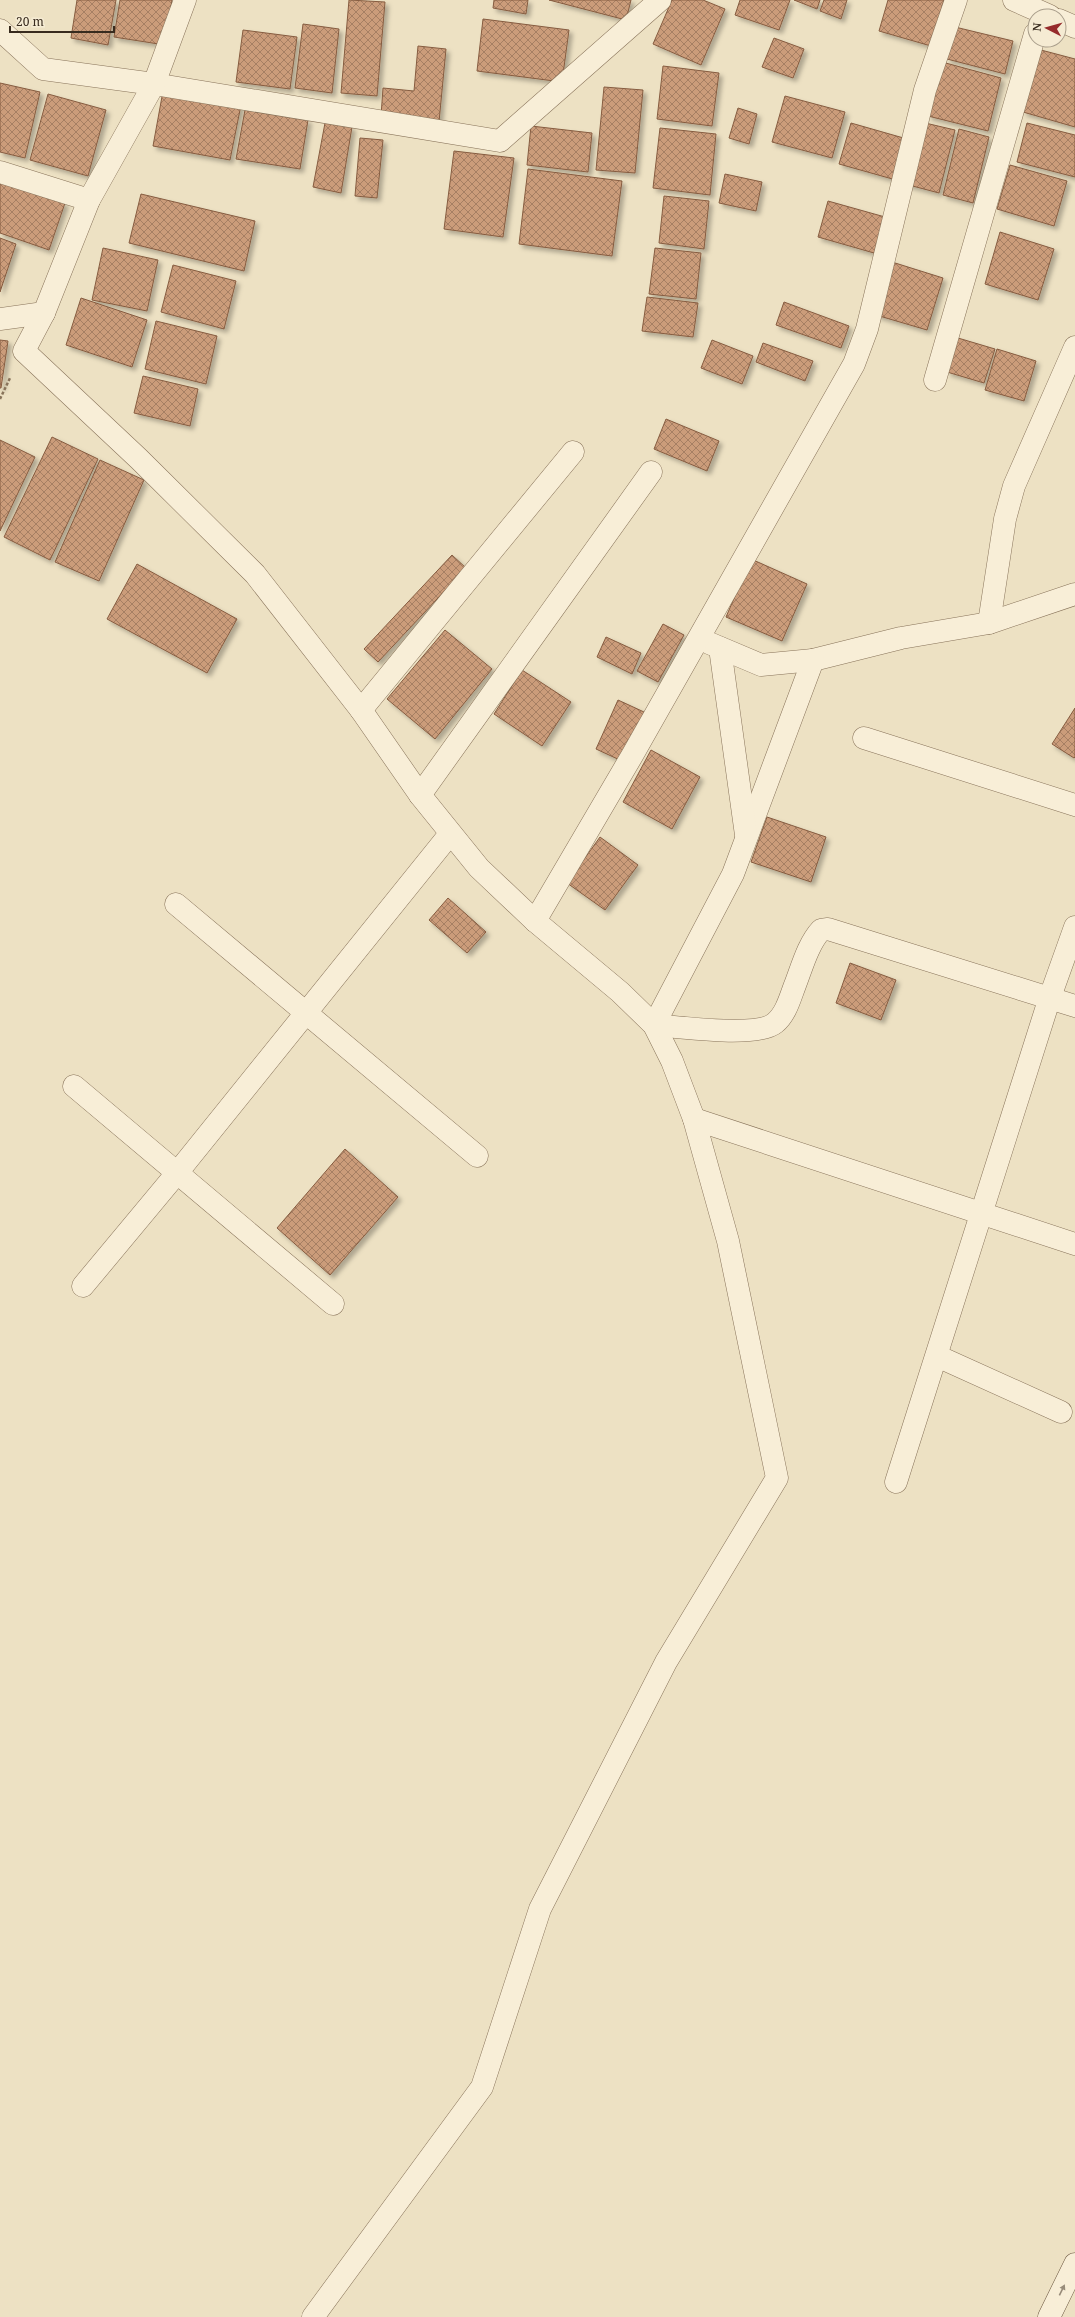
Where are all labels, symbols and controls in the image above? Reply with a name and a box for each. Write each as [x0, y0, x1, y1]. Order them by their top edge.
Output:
scale bar [10, 8, 114, 34]
north arrow [1027, 8, 1067, 48]
text: 20 m [16, 13, 44, 30]
text: N [1029, 21, 1045, 32]
one-way arrow [1059, 2285, 1065, 2296]

